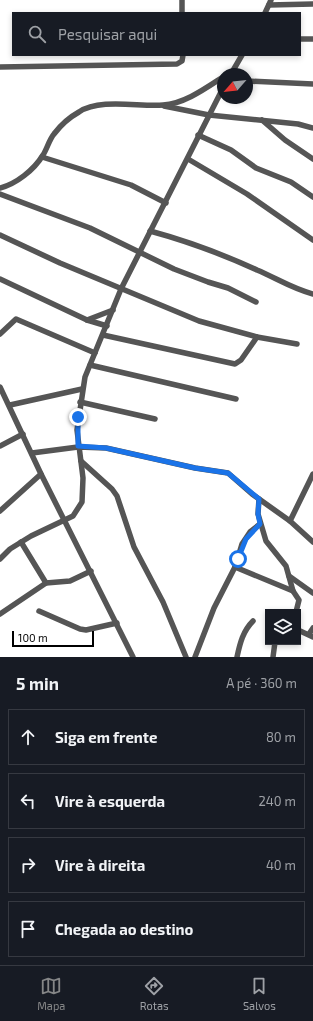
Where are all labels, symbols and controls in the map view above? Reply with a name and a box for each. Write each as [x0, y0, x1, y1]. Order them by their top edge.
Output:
search box [12, 12, 301, 56]
icon: search [26, 23, 48, 45]
text: Pesquisar aqui [58, 25, 157, 43]
north arrow [217, 68, 253, 104]
route end [69, 408, 87, 426]
route start [229, 550, 247, 568]
map controls [265, 609, 301, 645]
button: layers [265, 609, 301, 645]
scale bar [12, 629, 94, 648]
text: 100 m [18, 631, 48, 644]
text: 5 min [16, 673, 59, 693]
text: A pé · 360 m [226, 675, 297, 691]
icon: ahead [17, 726, 39, 748]
text: Siga em frente [55, 728, 157, 746]
text: 80 m [266, 729, 296, 745]
icon: left [17, 790, 39, 812]
text: Vire à esquerda [55, 792, 165, 810]
text: 240 m [259, 793, 296, 809]
icon: right [17, 854, 39, 876]
text: Vire à direita [55, 856, 145, 874]
text: 40 m [266, 857, 296, 873]
icon: arrive [17, 918, 39, 940]
text: Chegada ao destino [55, 920, 193, 938]
tab: Mapa [37, 975, 65, 1012]
tab: Rotas [140, 975, 169, 1012]
tab: Salvos [243, 975, 276, 1012]

